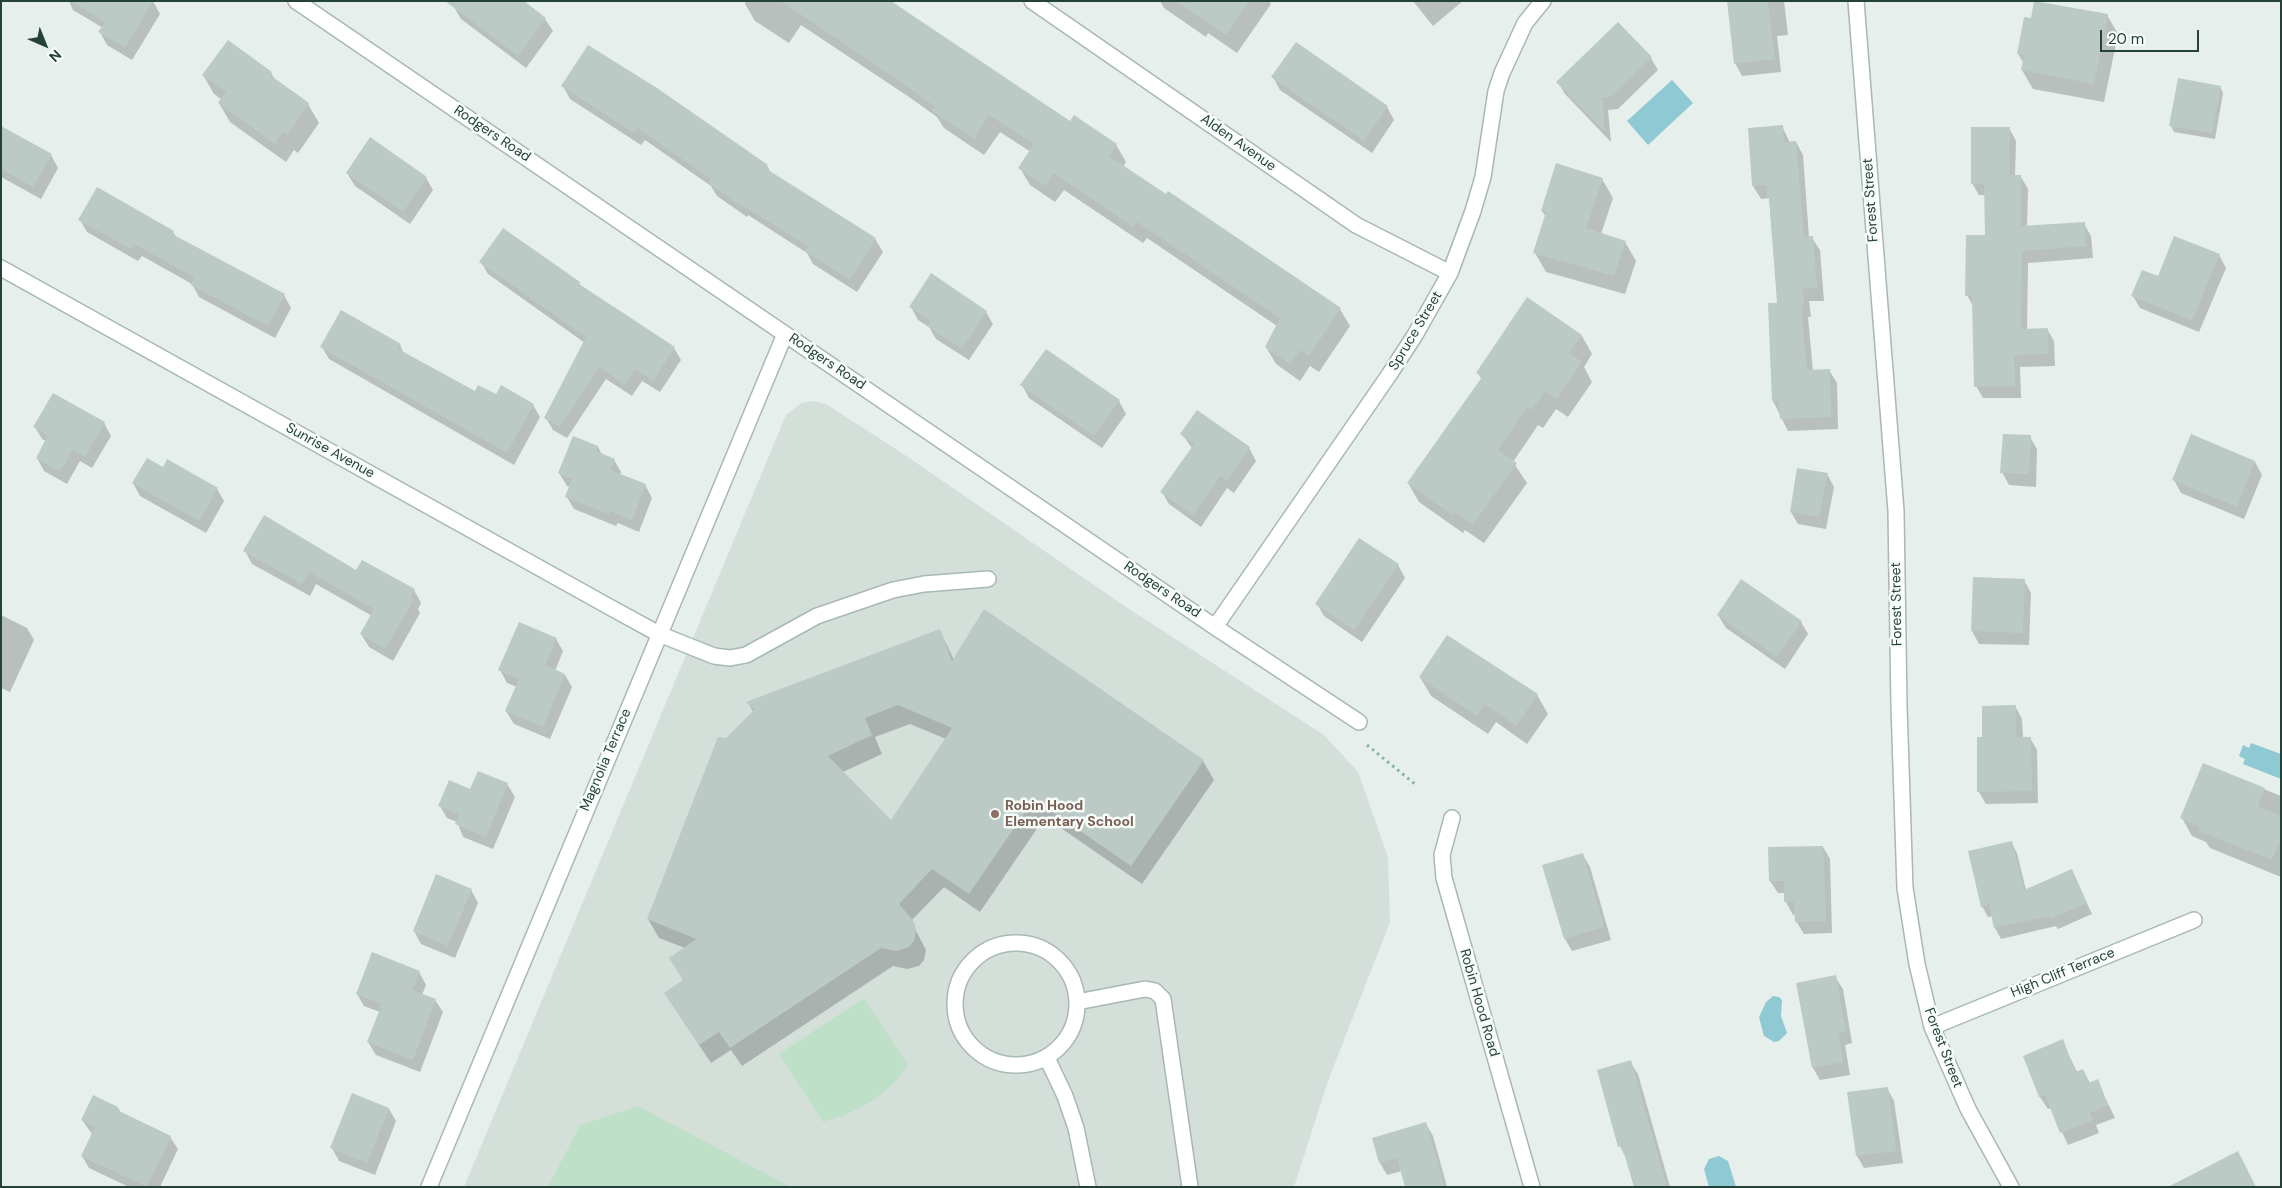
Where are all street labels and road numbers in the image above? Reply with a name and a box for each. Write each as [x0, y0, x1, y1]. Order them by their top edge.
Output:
street label: Rodgers Road [450, 102, 534, 166]
street label: Alden Avenue [1197, 111, 1279, 175]
street label: Forest Street [1860, 158, 1882, 242]
street label: Spruce Street [1386, 288, 1446, 374]
street label: Rodgers Road [785, 330, 869, 394]
street label: Sunrise Avenue [283, 420, 377, 482]
street label: Rodgers Road [1120, 558, 1204, 622]
street label: Forest Street [1888, 562, 1906, 646]
street label: Magnolia Terrace [577, 706, 635, 814]
street label: High Cliff Terrace [2009, 944, 2117, 1002]
street label: Robin Hood Road [1456, 947, 1502, 1059]
street label: Forest Street [1920, 1006, 1966, 1090]

